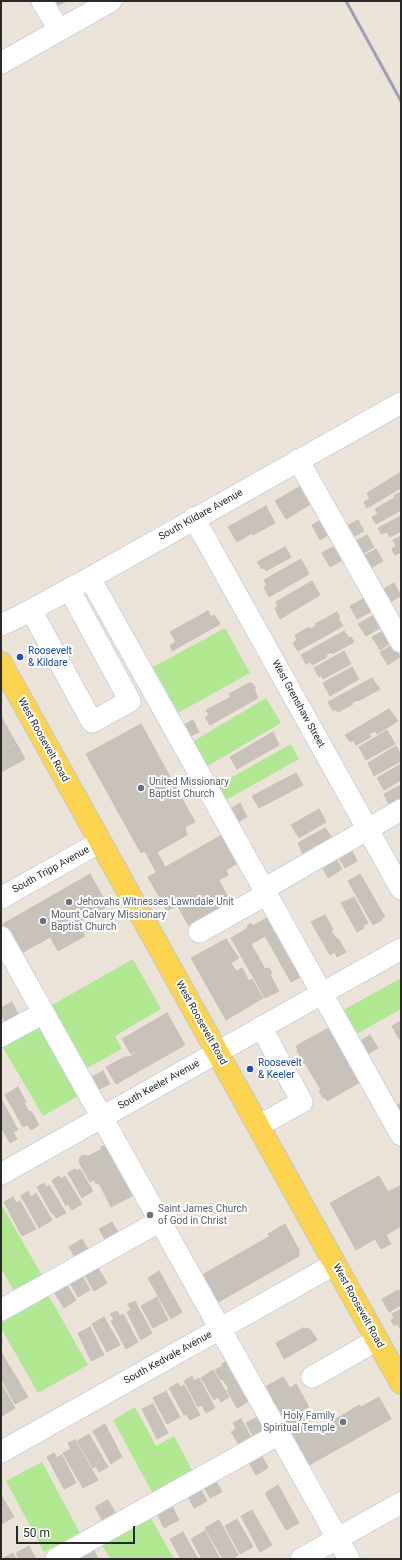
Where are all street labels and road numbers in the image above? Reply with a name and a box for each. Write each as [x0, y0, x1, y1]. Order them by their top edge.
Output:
street label: South Kildare Avenue [157, 487, 245, 543]
street label: West Grenshaw Street [269, 658, 327, 750]
street label: West Roosevelt Road [15, 696, 71, 784]
street label: South Tripp Avenue [10, 844, 92, 896]
street label: West Roosevelt Road [173, 979, 229, 1067]
street label: South Keeler Avenue [116, 1058, 202, 1112]
street label: West Roosevelt Road [330, 1262, 386, 1350]
street label: South Kedvale Avenue [122, 1329, 214, 1387]

